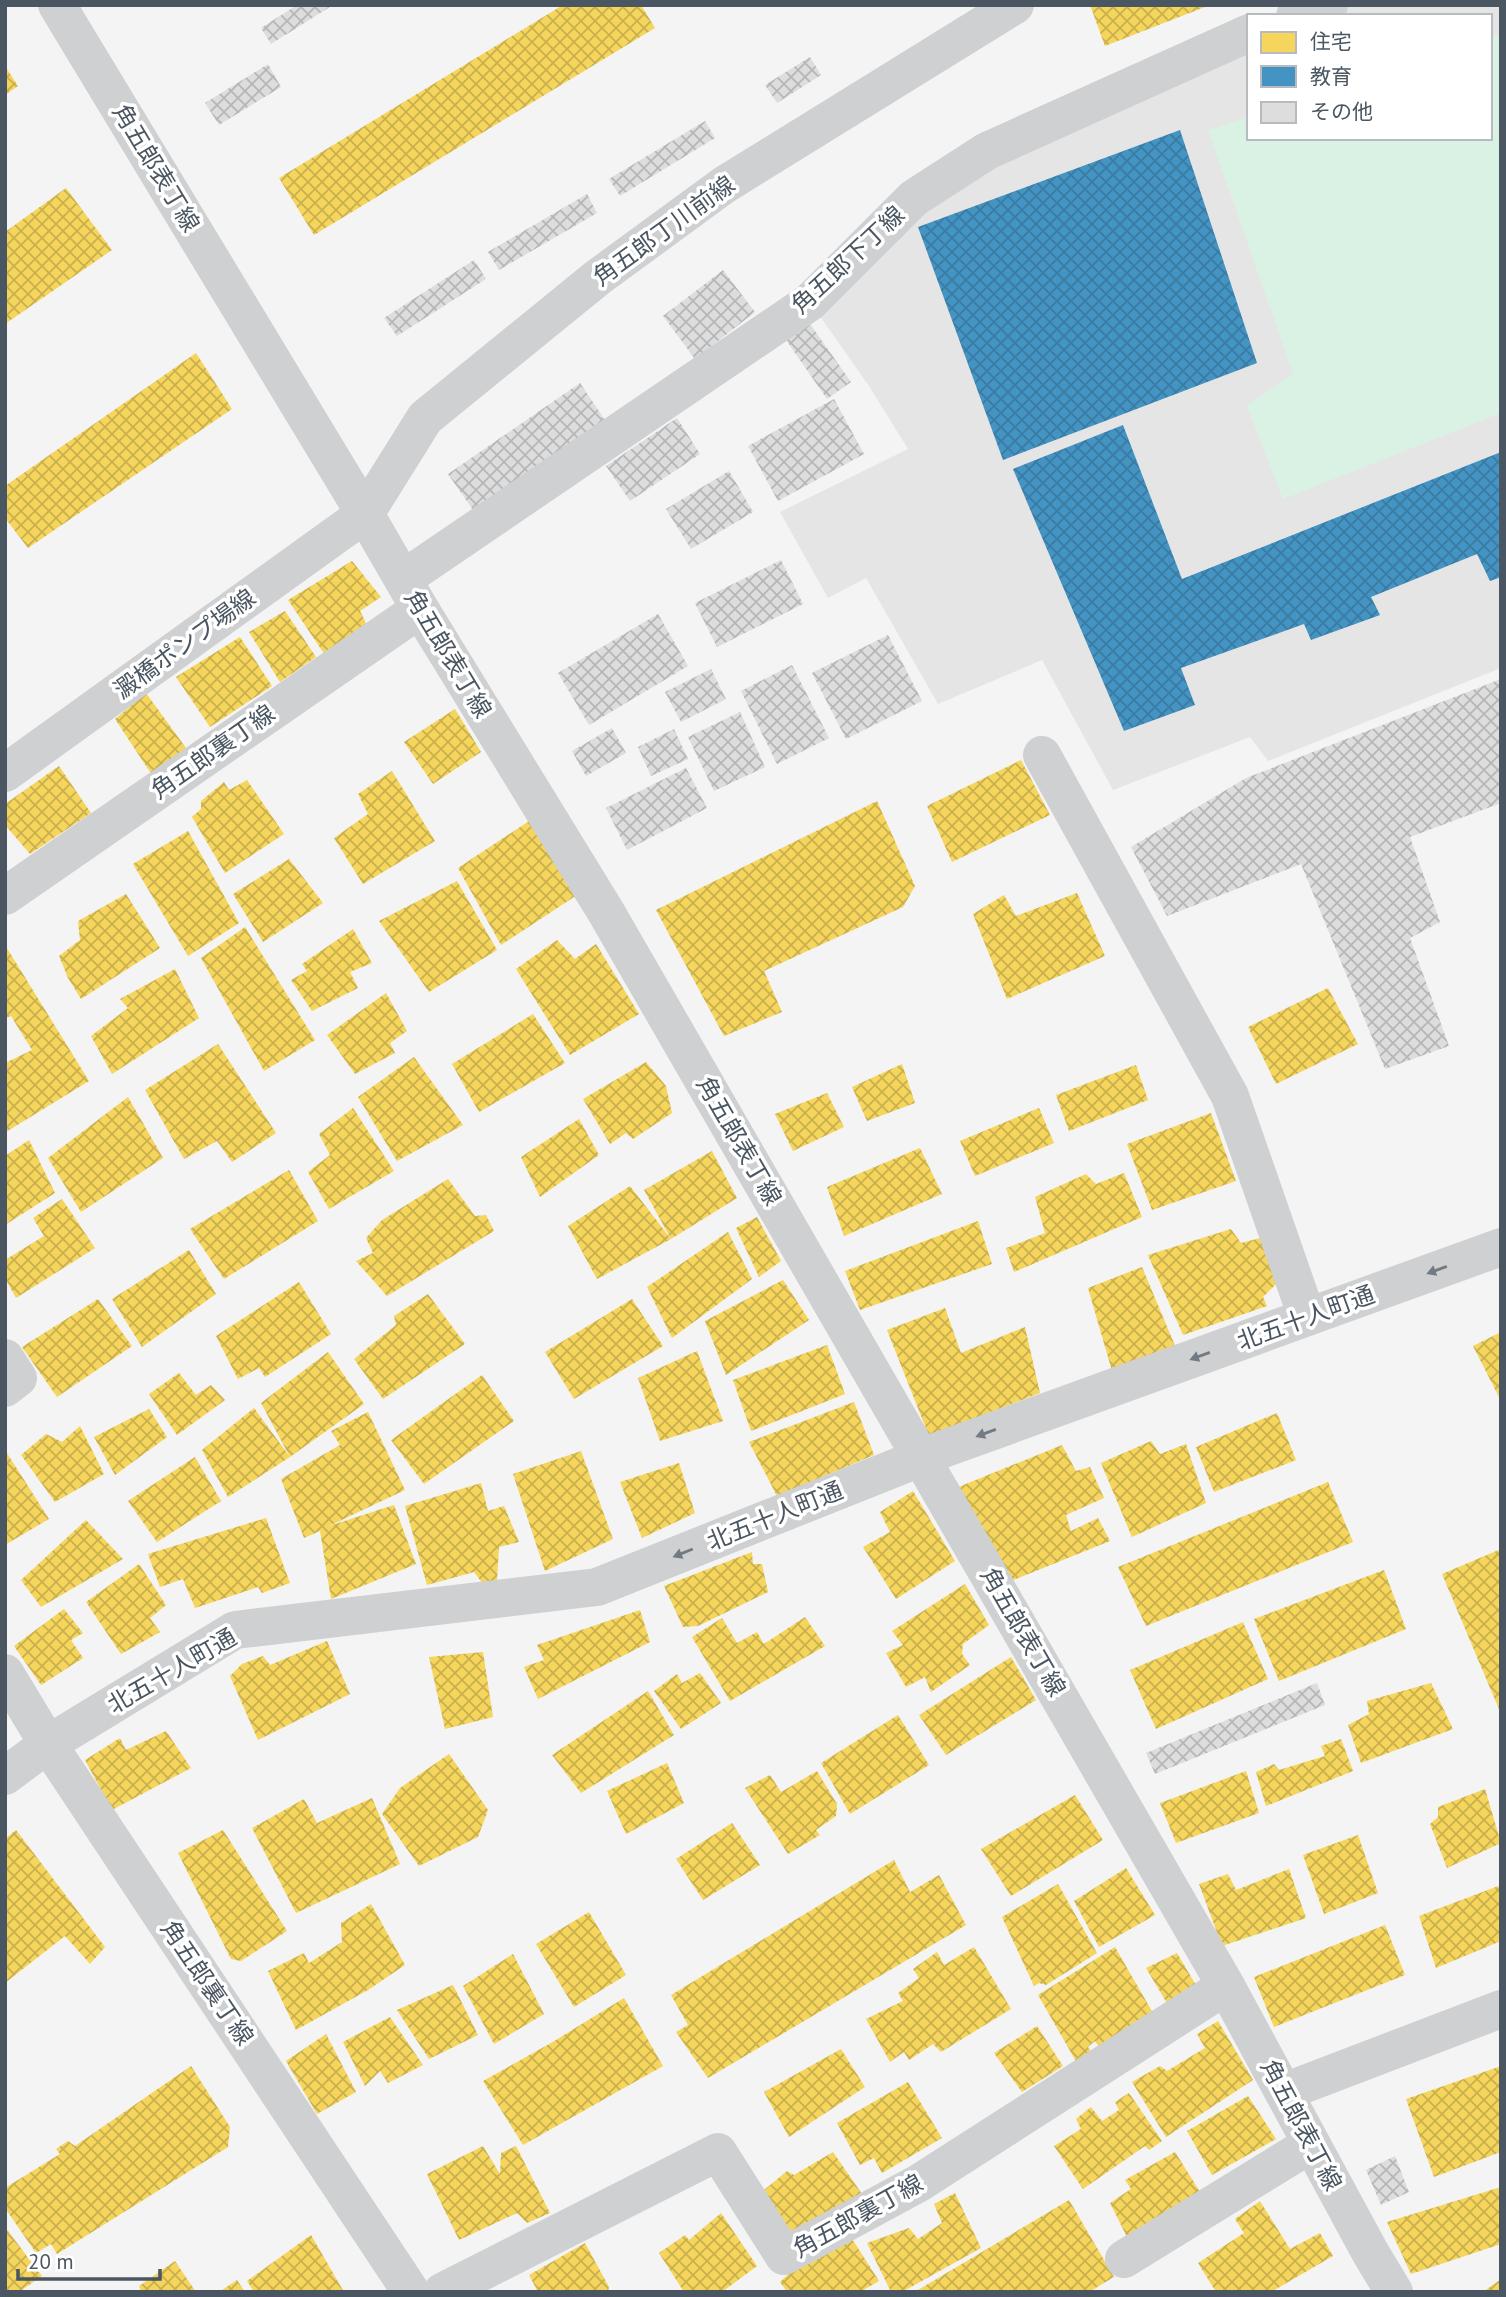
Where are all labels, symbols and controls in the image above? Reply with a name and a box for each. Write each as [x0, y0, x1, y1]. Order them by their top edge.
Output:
legend [1247, 14, 1492, 140]
text: 住宅 [1310, 28, 1352, 55]
text: 教育 [1310, 63, 1352, 90]
street label: 角五郎表丁線 [106, 98, 207, 237]
text: その他 [1310, 98, 1373, 125]
street label: 角五郎丁川前線 [587, 169, 741, 293]
street label: 角五郎下丁線 [784, 199, 911, 320]
street label: 澱橋ポンプ場線 [108, 582, 261, 705]
street label: 角五郎表丁線 [398, 584, 499, 723]
street label: 角五郎裏丁線 [145, 698, 281, 806]
street label: 角五郎表丁線 [690, 1071, 789, 1211]
one-way arrow [1426, 1265, 1447, 1276]
street label: 北五十人町通 [1233, 1278, 1379, 1357]
one-way arrow [1189, 1351, 1210, 1362]
one-way arrow [975, 1428, 996, 1439]
street label: 北五十人町通 [702, 1474, 847, 1557]
one-way arrow [672, 1547, 693, 1558]
street label: 角五郎表丁線 [974, 1562, 1073, 1702]
street label: 北五十人町通 [102, 1621, 242, 1720]
street label: 角五郎裏丁線 [154, 1914, 261, 2051]
street label: 角五郎表丁線 [1254, 2054, 1349, 2196]
street label: 角五郎裏丁線 [787, 2167, 928, 2264]
scale bar [18, 2238, 159, 2282]
text: 20 m [28, 2248, 74, 2275]

